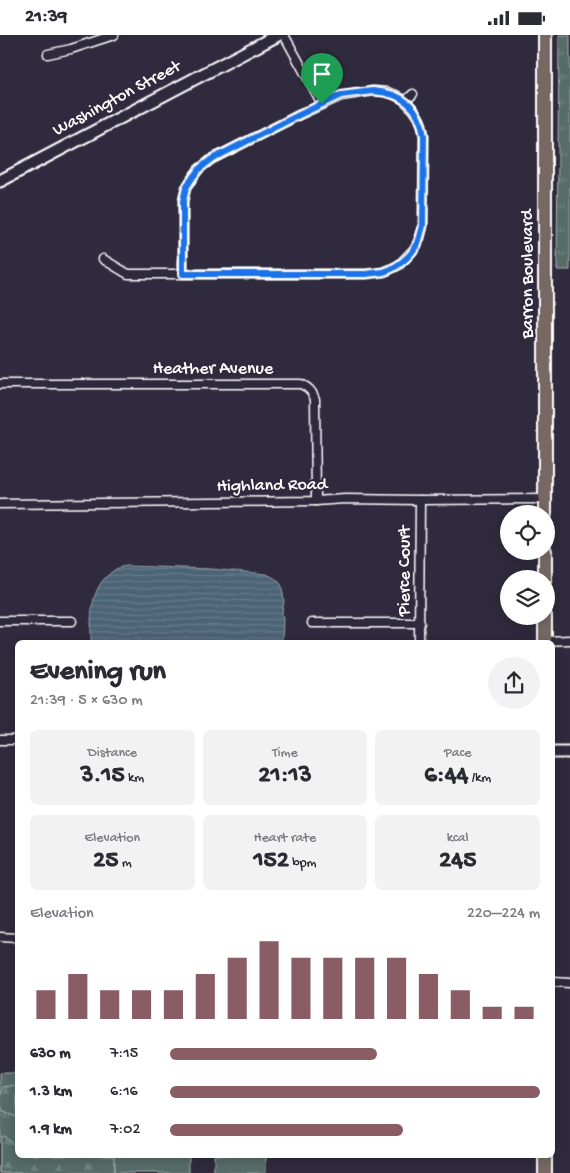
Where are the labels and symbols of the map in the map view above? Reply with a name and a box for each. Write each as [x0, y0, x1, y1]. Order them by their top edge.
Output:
pin [301, 53, 343, 104]
street label: Washington Street [49, 56, 186, 142]
street label: Barron Boulevard [518, 208, 539, 340]
street label: Heather Avenue [153, 359, 274, 380]
street label: Highland Road [216, 475, 329, 497]
street label: Pierce Court [395, 524, 416, 617]

